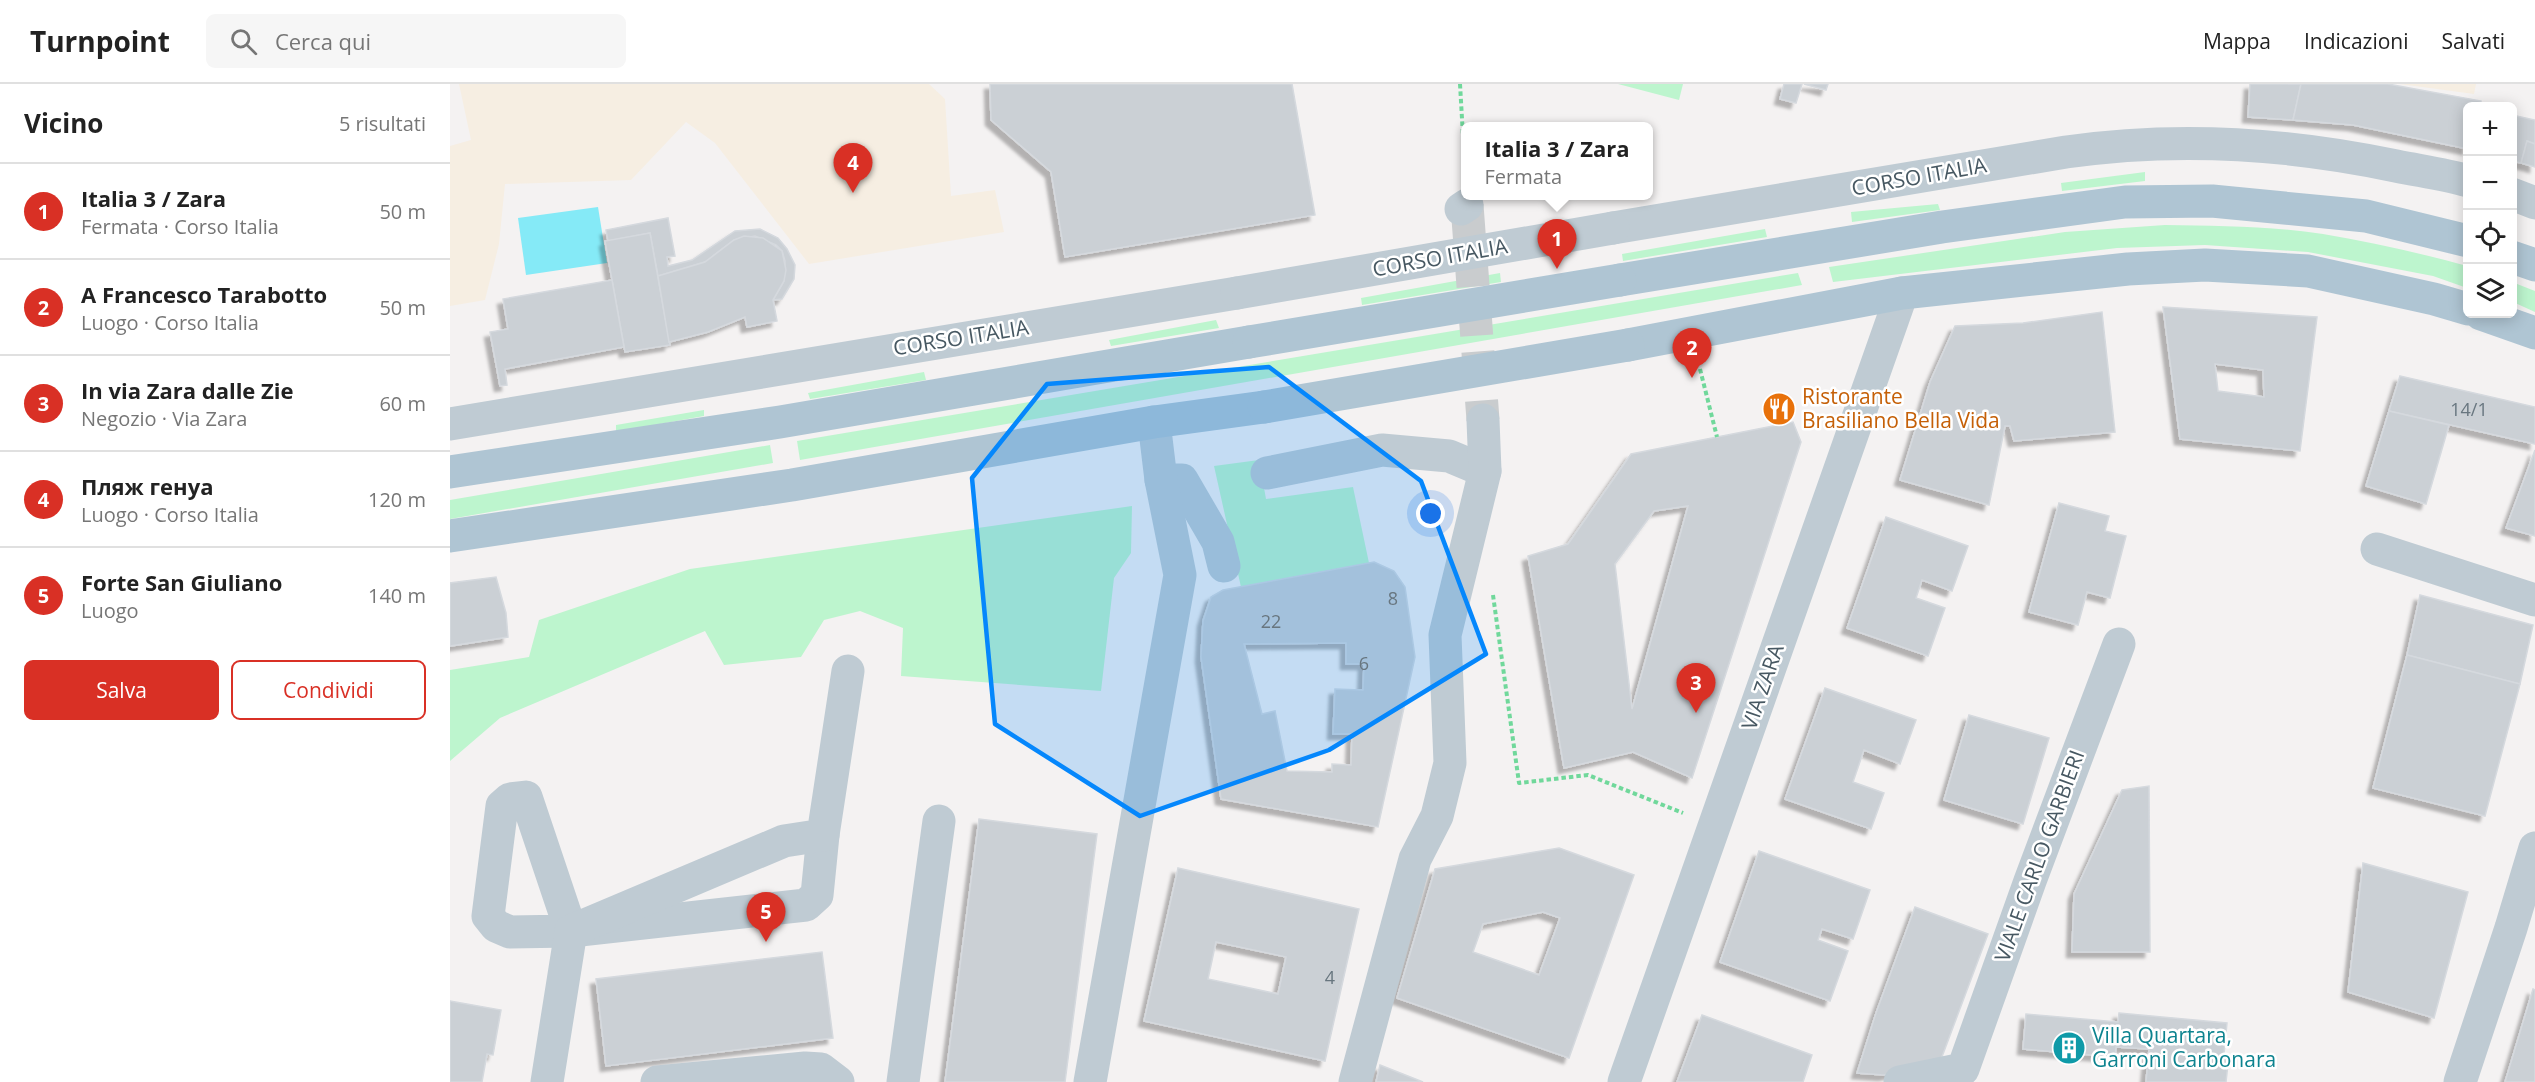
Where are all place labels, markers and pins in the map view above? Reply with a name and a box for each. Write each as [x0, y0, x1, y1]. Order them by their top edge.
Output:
pin: 4 [834, 144, 872, 193]
pin: 1 [1538, 220, 1576, 269]
pin: 2 [1672, 328, 1712, 378]
place label: Ristorante Brasiliano Bella Vida [1802, 382, 2000, 434]
restaurant icon: Ristorante Brasiliano Bella Vida [1761, 391, 1797, 427]
pin: 3 [1676, 664, 1716, 713]
pin: 5 [746, 892, 786, 942]
place label: Villa Quartara, Garroni Carbonara [2092, 1021, 2276, 1073]
building icon: Villa Quartara, Garroni Carbonara [2051, 1030, 2087, 1066]

